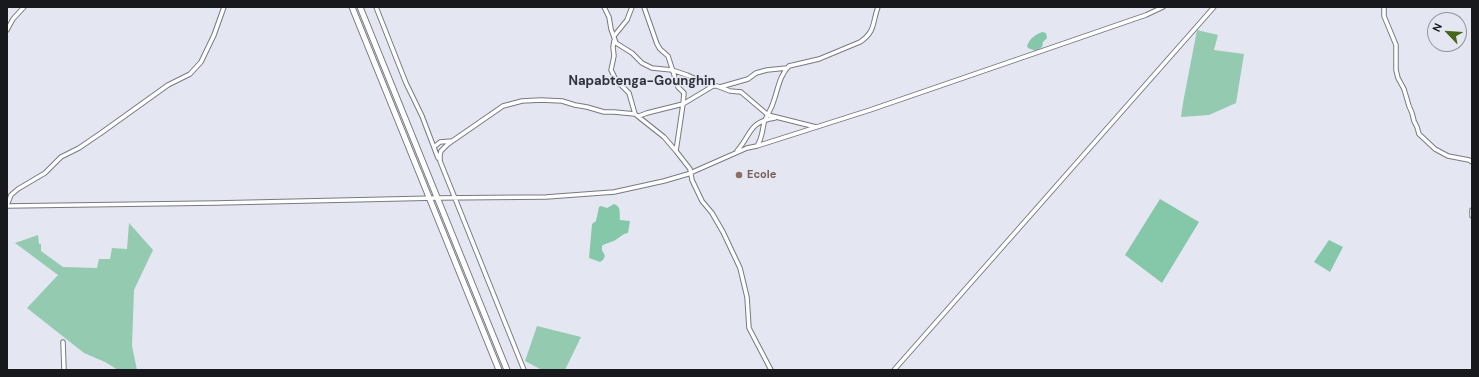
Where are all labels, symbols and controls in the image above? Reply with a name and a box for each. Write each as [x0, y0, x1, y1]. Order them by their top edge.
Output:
north arrow [1427, 12, 1467, 52]
text: N [1429, 21, 1445, 34]
district label: Napabtenga-Gounghin [568, 74, 716, 90]
place label: Ecole [747, 168, 776, 182]
marker: Ecole [734, 170, 744, 180]

